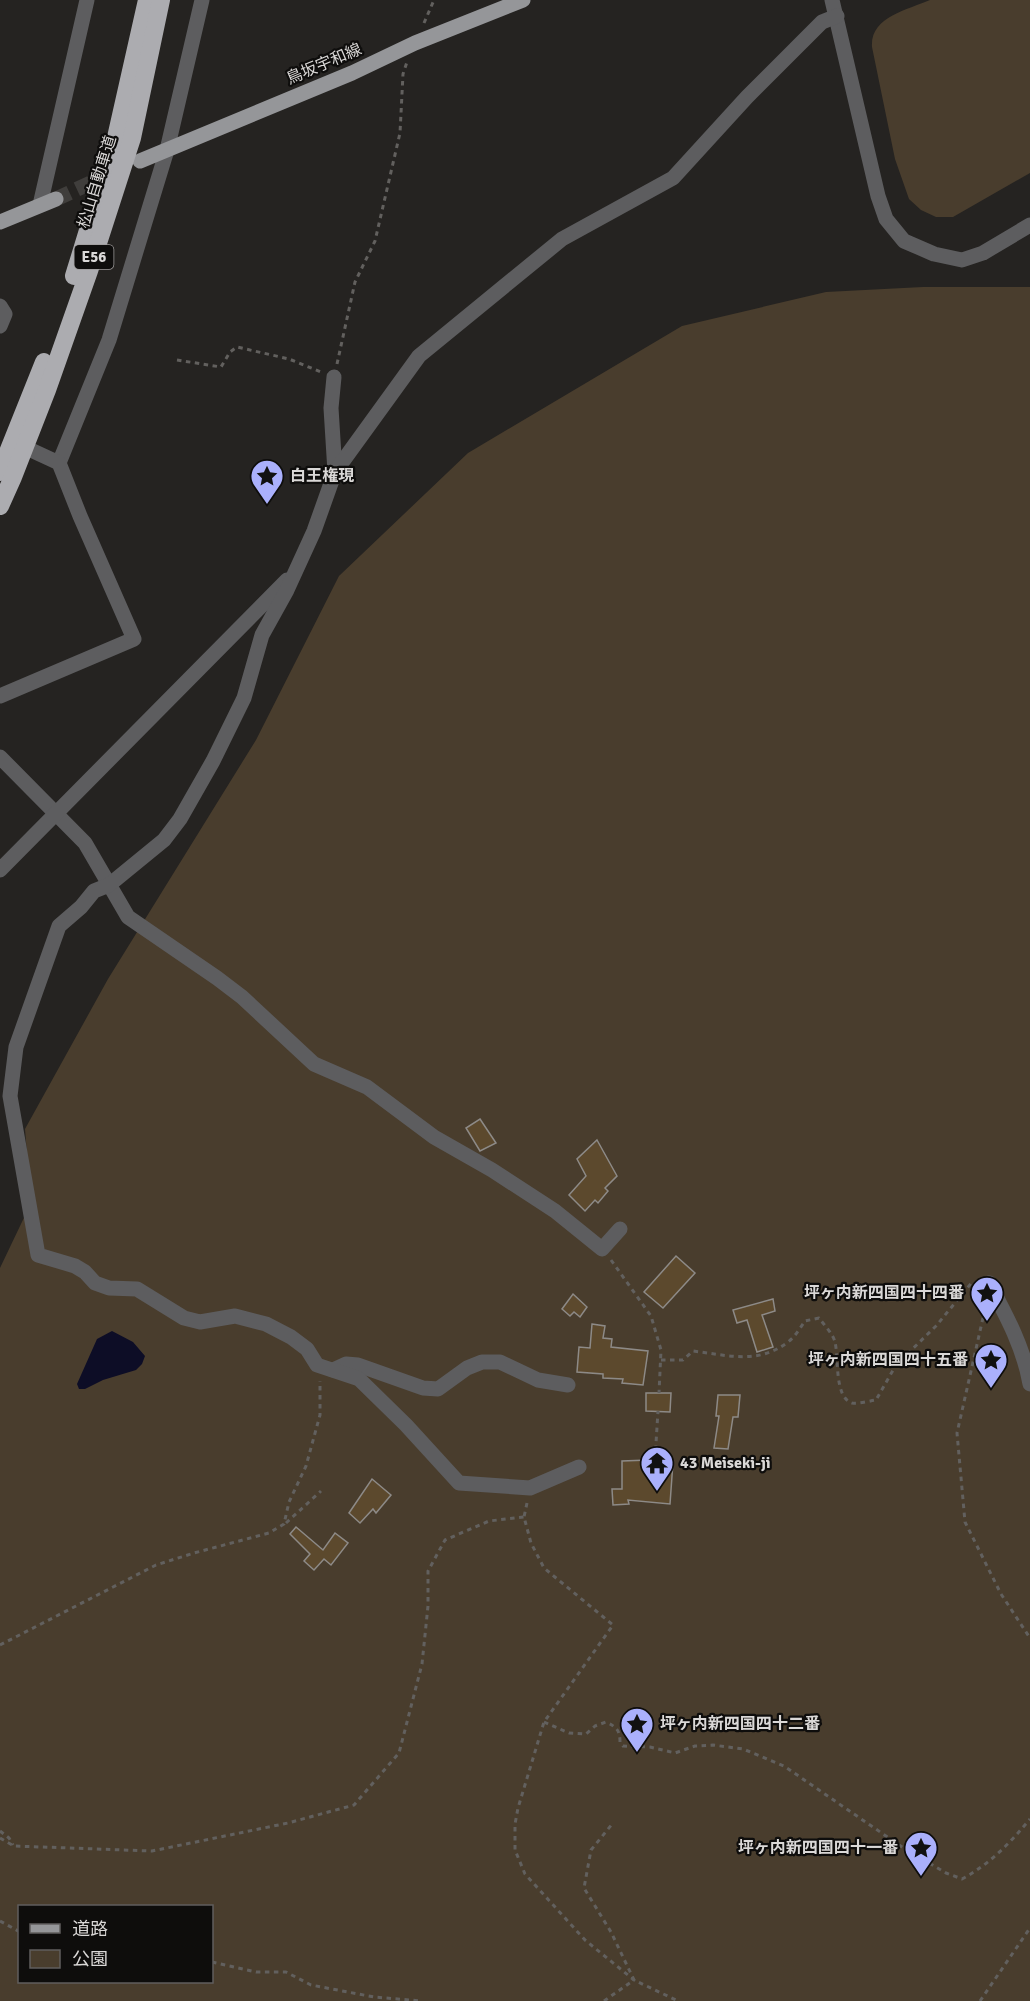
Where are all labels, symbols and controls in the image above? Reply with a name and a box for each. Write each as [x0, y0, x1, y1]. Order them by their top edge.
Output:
street label: 鳥坂宇和線 [283, 39, 365, 89]
street label: 松山自動車道 [73, 133, 121, 231]
road number: E56 [74, 245, 113, 269]
place icon: 白王権現 [249, 458, 285, 505]
place label: 白王権現 [290, 466, 354, 486]
place icon: 坪ヶ内新四国四十四番 [969, 1275, 1005, 1322]
place label: 坪ヶ内新四国四十四番 [804, 1283, 964, 1303]
place icon: 坪ヶ内新四国四十五番 [973, 1342, 1009, 1389]
place label: 坪ヶ内新四国四十五番 [808, 1350, 968, 1370]
temple icon: 43 Meiseki-ji [639, 1445, 675, 1492]
place label: 43 Meiseki-ji [680, 1453, 771, 1473]
place icon: 坪ヶ内新四国四十二番 [619, 1706, 655, 1753]
place label: 坪ヶ内新四国四十二番 [660, 1714, 820, 1734]
place icon: 坪ヶ内新四国四十一番 [903, 1830, 939, 1877]
place label: 坪ヶ内新四国四十一番 [738, 1838, 898, 1858]
legend [18, 1905, 213, 1983]
text: 道路 [72, 1918, 108, 1940]
text: 公園 [72, 1948, 108, 1970]

